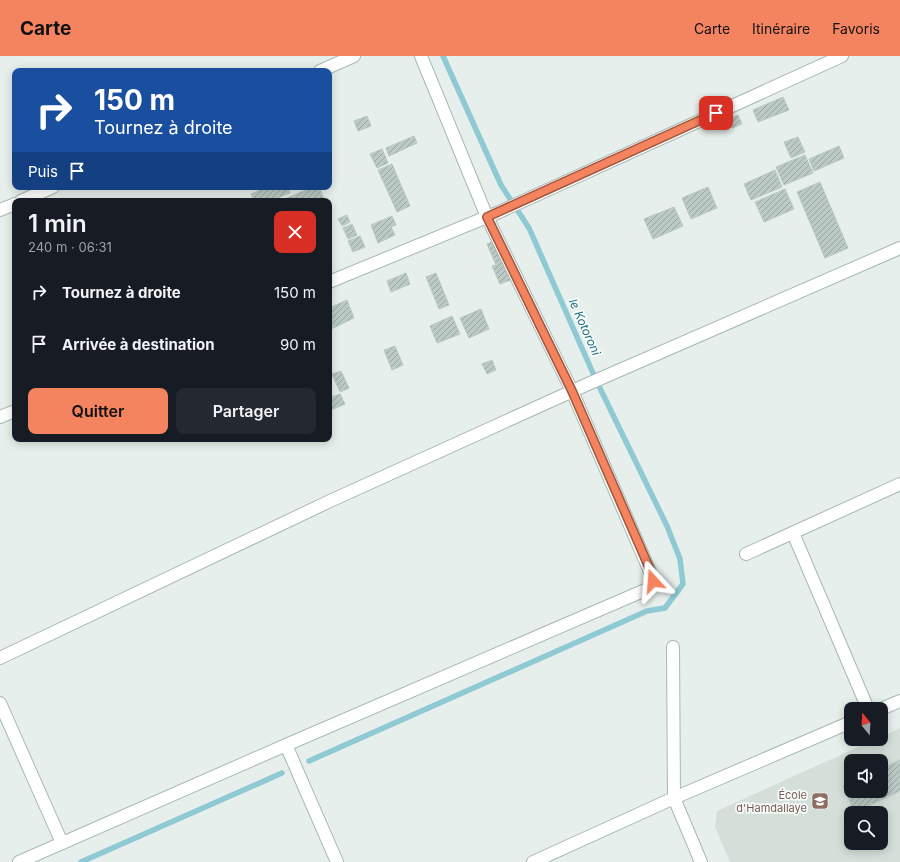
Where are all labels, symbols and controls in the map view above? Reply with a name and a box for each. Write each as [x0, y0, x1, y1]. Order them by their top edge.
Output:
text: Carte [20, 17, 71, 40]
text: Carte [694, 20, 730, 37]
text: Itinéraire [752, 20, 810, 37]
text: Favoris [832, 20, 880, 37]
text: 150 m [94, 83, 175, 117]
icon: right [28, 84, 80, 136]
pin [699, 96, 733, 130]
icon: arrive [705, 102, 727, 124]
text: Tournez à droite [94, 117, 233, 138]
icon: arrive [66, 160, 88, 182]
text: Puis [28, 162, 58, 181]
text: 1 min [28, 209, 87, 238]
button: close [274, 211, 316, 253]
text: 240 m · 06:31 [28, 239, 112, 255]
icon: right [28, 281, 50, 303]
text: Tournez à droite [62, 283, 181, 302]
text: 150 m [274, 283, 316, 302]
water label: le Kotoroni [566, 296, 605, 359]
icon: arrive [28, 333, 50, 355]
text: Arrivée à destination [62, 335, 215, 354]
text: 90 m [280, 335, 316, 354]
button: Quitter [28, 388, 168, 434]
button: Partager [176, 388, 316, 434]
position arrow [632, 560, 674, 602]
north arrow [844, 702, 888, 746]
map controls [844, 702, 888, 850]
button: sound [844, 754, 888, 798]
place label: École d'Hamdallaye [736, 788, 807, 815]
school or university icon: École d'Hamdallaye [810, 791, 830, 811]
button: search [844, 806, 888, 850]

